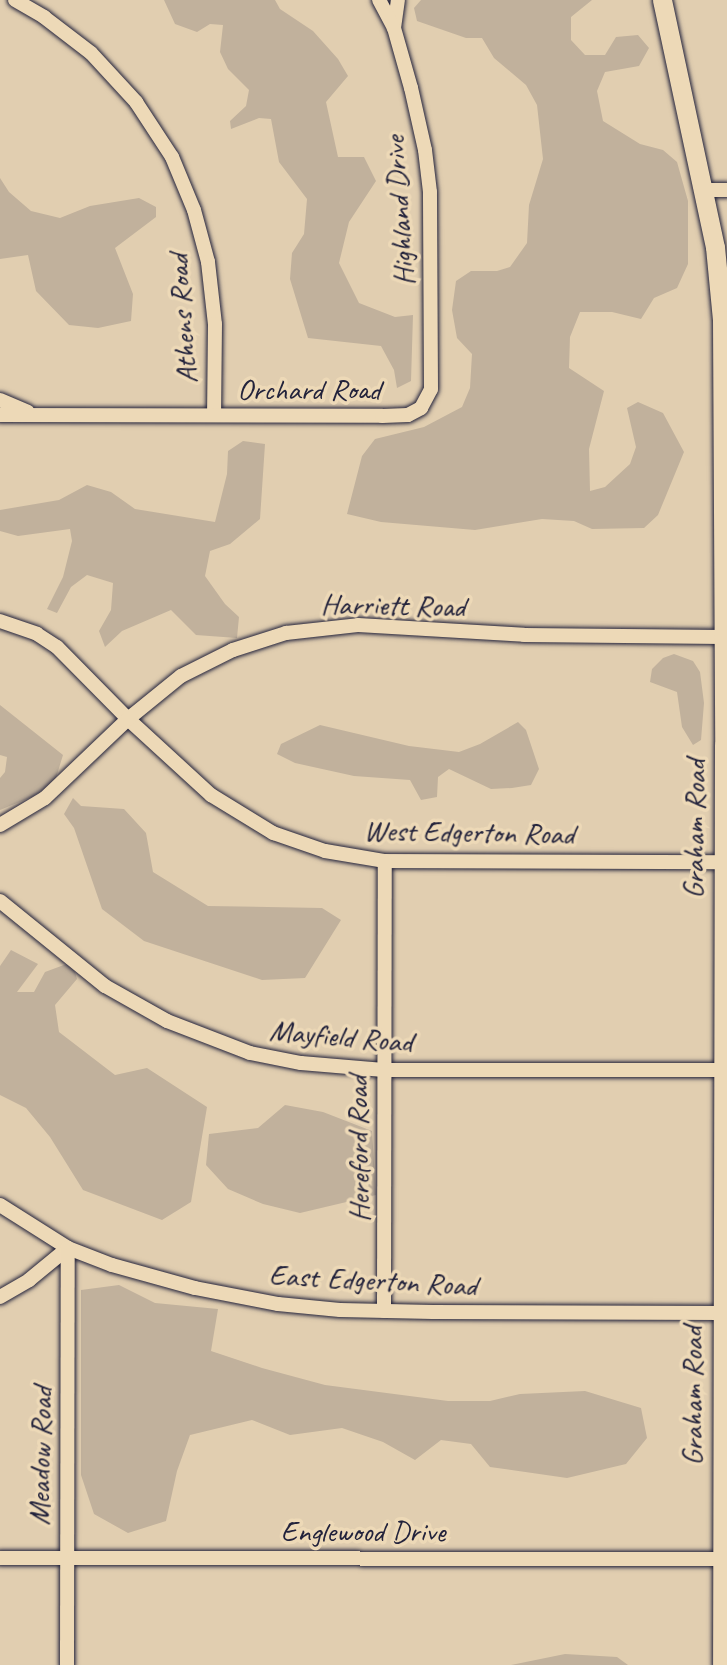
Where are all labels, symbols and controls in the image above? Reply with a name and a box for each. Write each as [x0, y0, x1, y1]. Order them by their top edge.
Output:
street label: Highland Drive [376, 135, 422, 287]
street label: Athens Road [160, 253, 204, 385]
street label: Orchard Road [237, 371, 381, 407]
street label: Harriett Road [321, 586, 465, 624]
street label: Graham Road [675, 760, 713, 898]
street label: West Edgerton Road [364, 812, 574, 852]
street label: Mayfield Road [269, 1012, 413, 1060]
street label: Hereford Road [339, 1075, 377, 1223]
street label: East Edgerton Road [269, 1257, 477, 1303]
street label: Graham Road [674, 1327, 710, 1465]
street label: Meadow Road [21, 1386, 59, 1526]
street label: Englewood Drive [281, 1513, 445, 1549]

